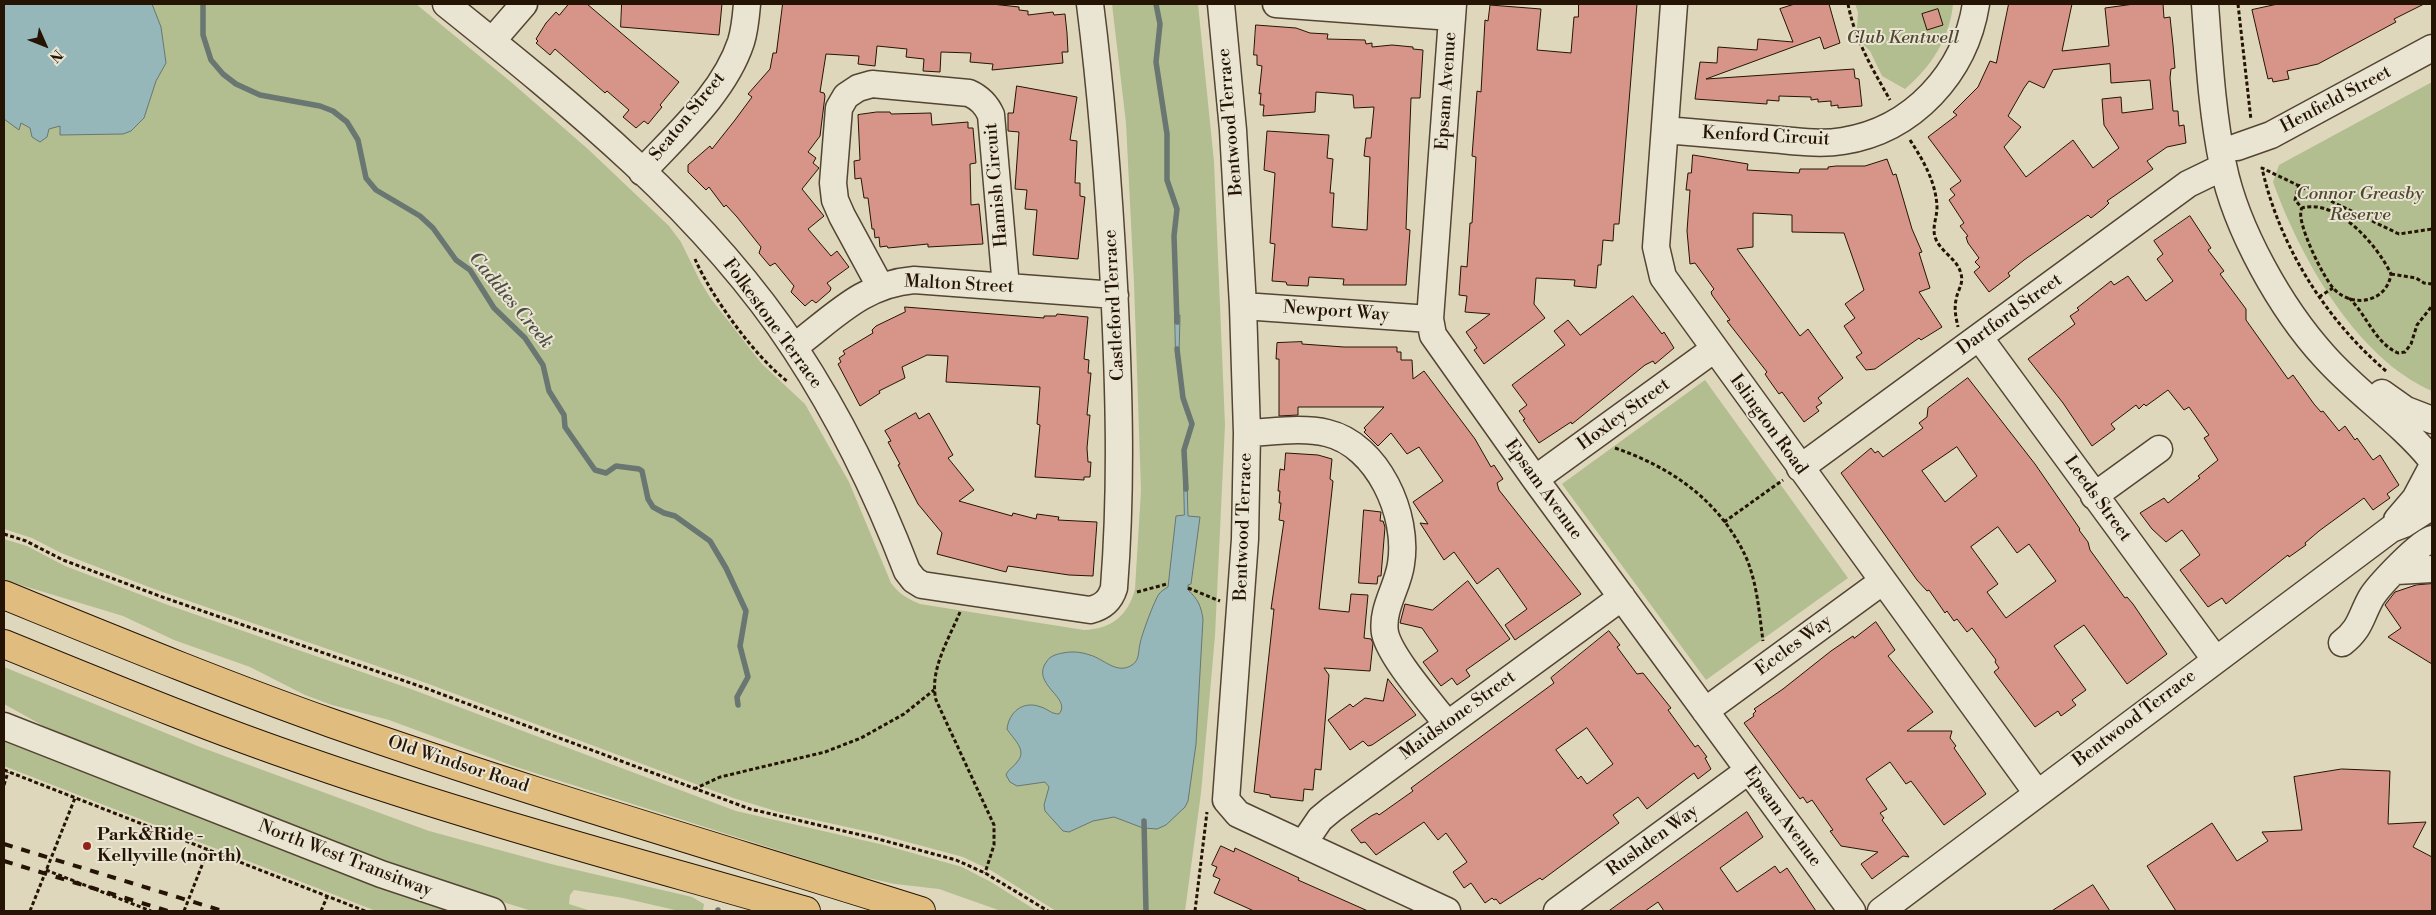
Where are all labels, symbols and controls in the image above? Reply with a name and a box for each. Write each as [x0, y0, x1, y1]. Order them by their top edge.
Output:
north arrow [20, 20, 70, 70]
park label: Club Kentwell [1847, 28, 1959, 50]
street label: Epsam Avenue [1432, 31, 1462, 151]
text: N [45, 45, 66, 66]
street label: Bentwood Terrace [1214, 47, 1248, 197]
street label: Henfield Street [2277, 62, 2395, 138]
street label: Seaton Street [646, 68, 730, 166]
street label: Hamish Circuit [981, 122, 1013, 248]
street label: Kenford Circuit [1702, 123, 1830, 151]
park label: Connor Greasby Reserve [2296, 184, 2424, 226]
street label: Castleford Terrace [1100, 229, 1130, 381]
water label: Caddies Creek [463, 248, 557, 354]
street label: Folkestone Terrace [718, 255, 826, 393]
street label: Dartford Street [1953, 270, 2067, 360]
street label: Malton Street [904, 271, 1014, 299]
street label: Newport Way [1282, 298, 1390, 326]
street label: Islington Road [1724, 371, 1812, 479]
street label: Hoxley Street [1574, 374, 1674, 456]
street label: Epsam Avenue [1499, 436, 1587, 544]
street label: Bentwood Terrace [1231, 452, 1257, 602]
street label: Leeds Street [2059, 452, 2135, 546]
street label: Eccles Way [1752, 611, 1836, 681]
street label: Bentwood Terrace [2069, 666, 2201, 772]
street label: Maidstone Street [1396, 667, 1520, 765]
street label: Old Windsor Road [385, 732, 531, 798]
street label: Epsam Avenue [1738, 763, 1826, 871]
street label: Rushden Way [1603, 801, 1703, 881]
street label: North West Transitway [255, 816, 435, 902]
place label: Park&Ride - Kellyville (north) [97, 825, 241, 868]
marker: Park&Ride - Kellyville (north) [81, 840, 93, 852]

